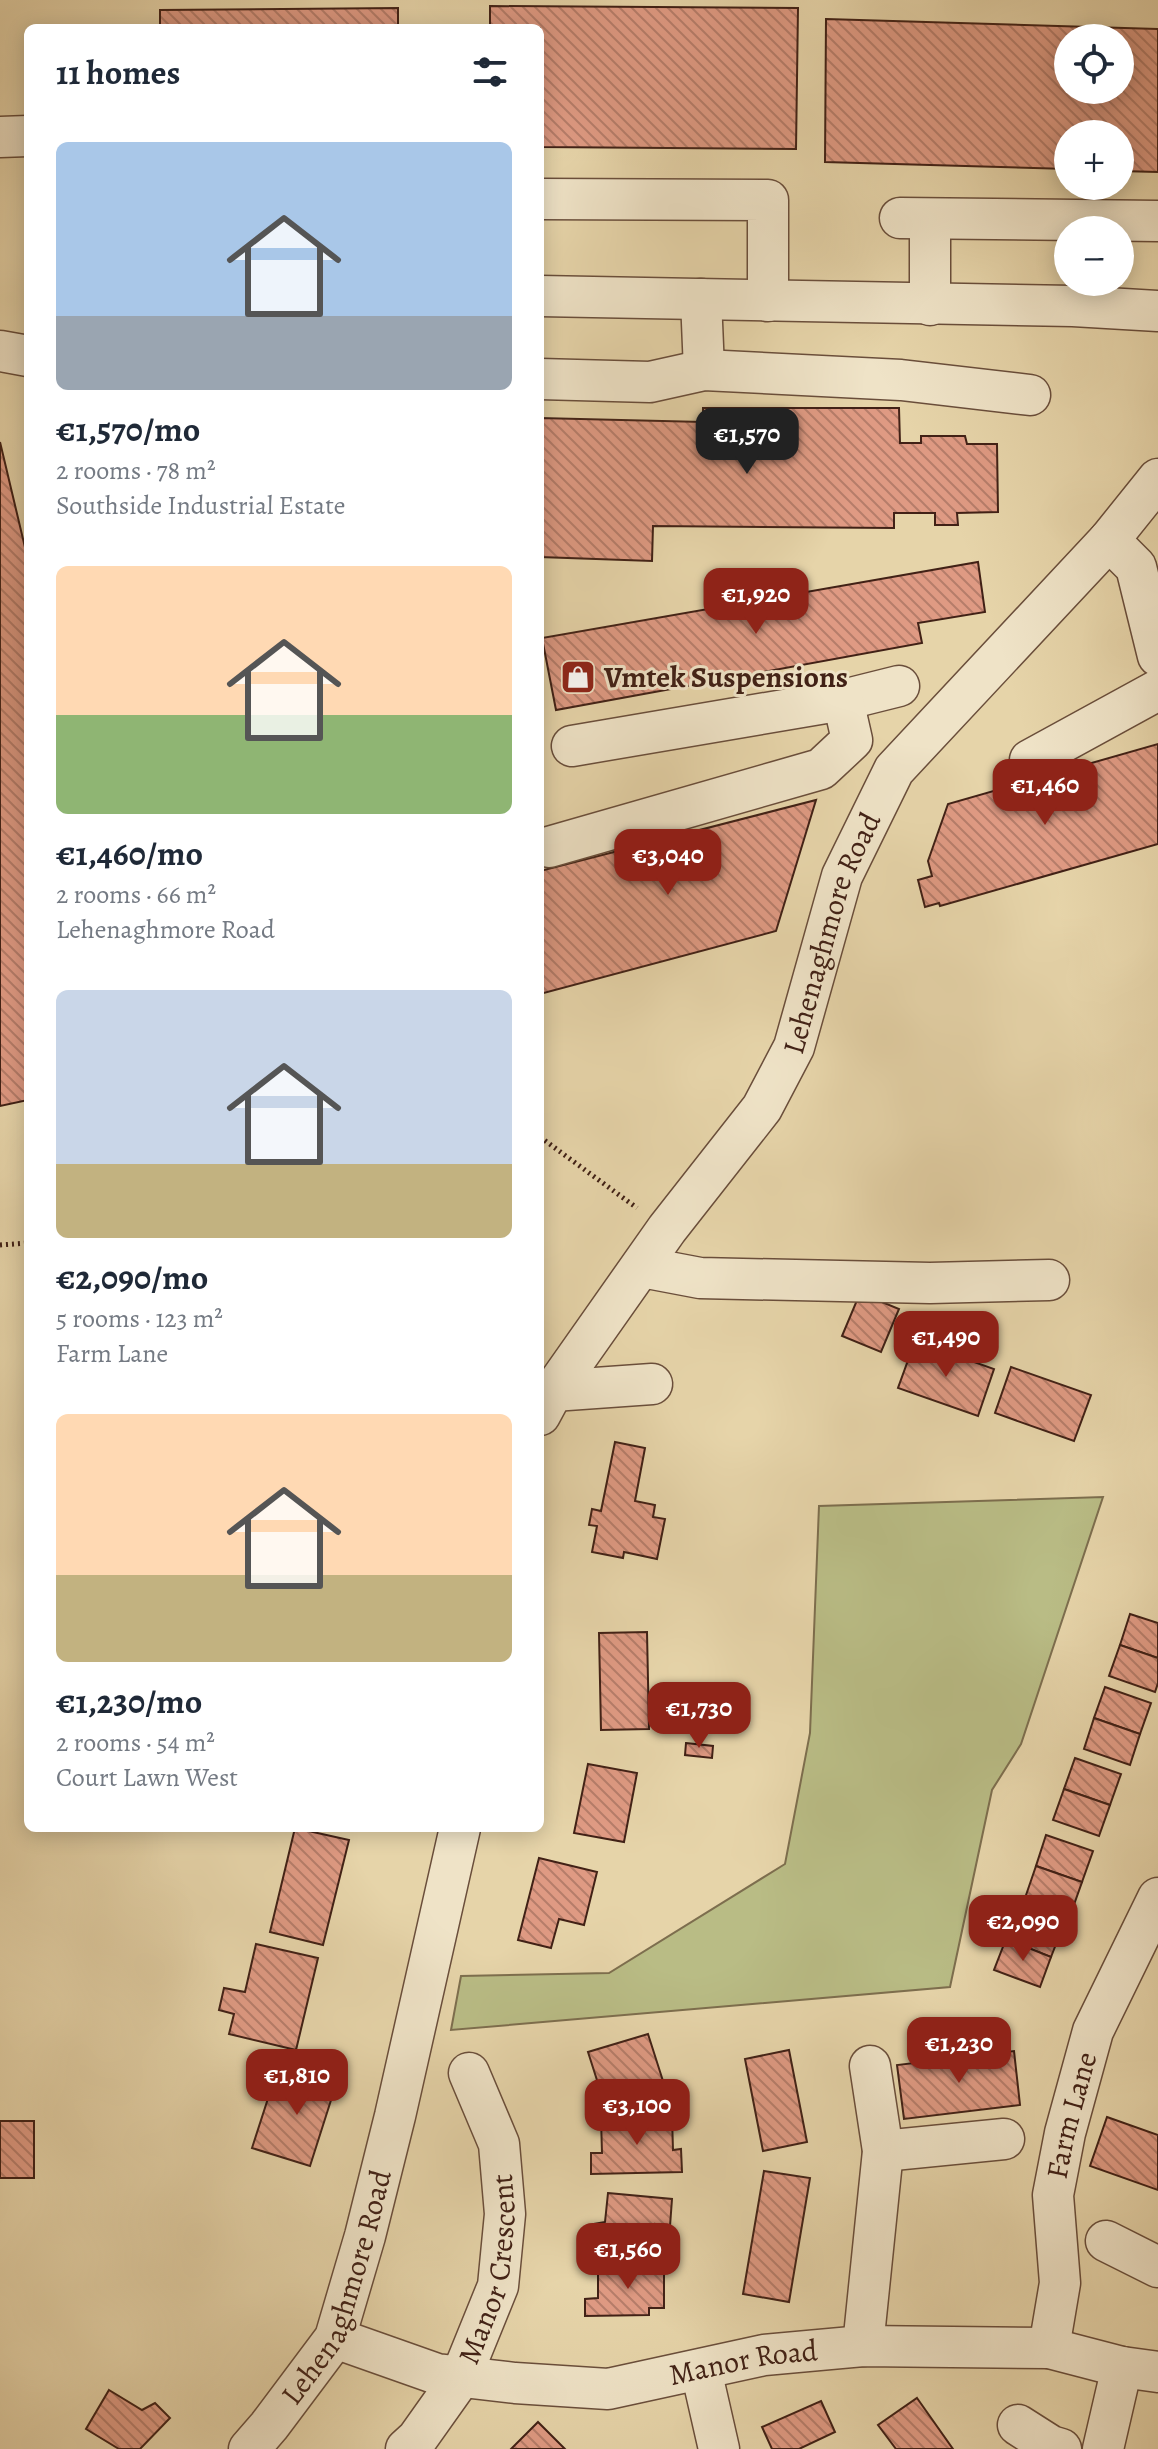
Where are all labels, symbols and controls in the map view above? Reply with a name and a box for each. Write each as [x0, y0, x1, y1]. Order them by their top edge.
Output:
map controls [1054, 24, 1134, 296]
button: locate [1054, 24, 1134, 104]
text: 11 homes [56, 49, 180, 96]
icon: filters [468, 50, 512, 94]
button: + [1054, 120, 1134, 200]
icon: home [212, 194, 356, 338]
button: − [1054, 216, 1134, 296]
text: €1,570/mo [56, 406, 200, 453]
pin: €1,570 [682, 408, 812, 476]
text: €1,570 [714, 416, 780, 451]
text: 2 rooms · 78 m² [56, 453, 215, 488]
text: Southside Industrial Estate [56, 488, 345, 523]
pin: €1,920 [691, 568, 821, 636]
text: €1,920 [722, 576, 790, 611]
icon: home [212, 618, 356, 762]
place label: Vmtek Suspensions [603, 657, 848, 697]
shop icon: Vmtek Suspensions [559, 658, 597, 696]
pin: €1,460 [980, 759, 1110, 827]
text: €1,460 [1011, 767, 1079, 802]
street label: Lehenaghmore Road [773, 805, 891, 1059]
pin: €3,040 [603, 829, 733, 897]
text: €1,460/mo [56, 830, 203, 877]
text: €3,040 [632, 837, 704, 872]
text: 2 rooms · 66 m² [56, 877, 216, 912]
text: Lehenaghmore Road [56, 912, 275, 947]
icon: home [212, 1042, 356, 1186]
text: €2,090/mo [56, 1254, 208, 1301]
text: 5 rooms · 123 m² [56, 1301, 223, 1336]
pin: €1,490 [881, 1311, 1011, 1379]
text: €1,490 [912, 1319, 980, 1354]
text: Farm Lane [56, 1336, 168, 1371]
icon: home [212, 1466, 356, 1610]
text: €1,230/mo [56, 1678, 202, 1725]
pin: €1,730 [634, 1682, 764, 1750]
text: €1,730 [666, 1690, 732, 1725]
text: 2 rooms · 54 m² [56, 1725, 215, 1760]
text: Court Lawn West [56, 1760, 238, 1795]
pin: €2,090 [958, 1895, 1088, 1963]
text: €2,090 [987, 1903, 1059, 1938]
pin: €1,230 [894, 2017, 1024, 2085]
text: €1,230 [925, 2025, 993, 2060]
street label: Farm Lane [1037, 2047, 1106, 2182]
pin: €1,810 [232, 2049, 362, 2117]
text: €1,810 [264, 2057, 330, 2092]
pin: €3,100 [572, 2079, 702, 2147]
text: €3,100 [603, 2087, 671, 2122]
street label: Lehenaghmore Road [272, 2165, 401, 2413]
street label: Manor Crescent [448, 2172, 525, 2370]
pin: €1,560 [563, 2223, 693, 2291]
text: €1,560 [594, 2231, 662, 2266]
street label: Manor Road [665, 2330, 820, 2395]

